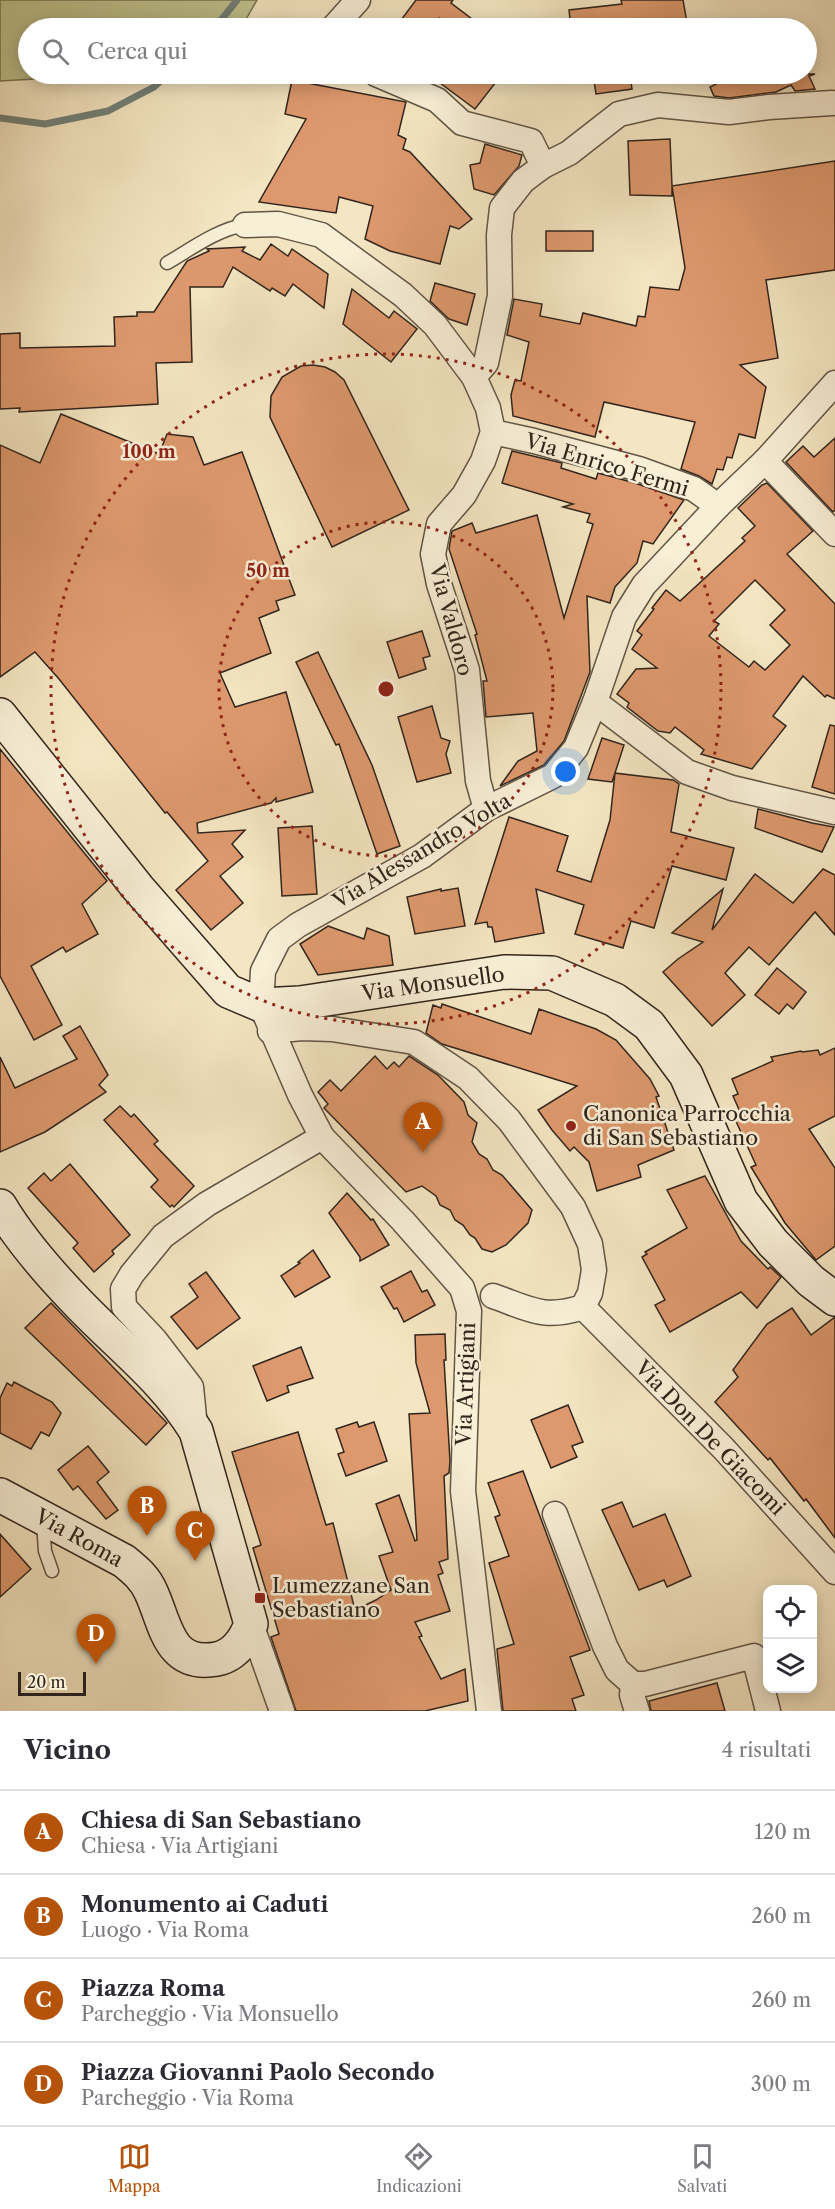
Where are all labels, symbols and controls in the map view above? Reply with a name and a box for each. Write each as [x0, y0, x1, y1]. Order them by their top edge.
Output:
search box [18, 18, 817, 84]
icon: search [39, 35, 72, 68]
text: Cerca qui [87, 38, 188, 65]
street label: Via Enrico Fermi [521, 427, 692, 501]
text: 100 m [122, 441, 176, 463]
text: 50 m [246, 560, 290, 582]
street label: Via Valdoro [424, 560, 478, 679]
centre of rings [376, 679, 396, 699]
your location [551, 757, 580, 786]
street label: Via Alessandro Volta [327, 787, 516, 914]
street label: Via Monsuello [359, 961, 506, 1006]
place label: Canonica Parrocchia di San Sebastiano [583, 1101, 792, 1150]
pin: A [404, 1102, 442, 1152]
marker: Canonica Parrocchia di San Sebastiano [564, 1119, 578, 1133]
street label: Via Artigiani [451, 1322, 480, 1447]
street label: Via Don De Giacomi [629, 1354, 791, 1520]
pin: B [128, 1486, 166, 1536]
street label: Via Roma [30, 1503, 128, 1572]
pin: C [176, 1512, 214, 1561]
place label: Lumezzane San Sebastiano [272, 1573, 430, 1622]
map controls [763, 1585, 817, 1693]
button: locate [763, 1585, 817, 1639]
marker: Lumezzane San Sebastiano [253, 1591, 267, 1605]
pin: D [76, 1614, 116, 1664]
button: layers [763, 1639, 817, 1693]
scale bar [18, 1669, 86, 1696]
text: 20 m [27, 1672, 66, 1692]
text: Vicino [24, 1734, 111, 1766]
text: 4 risultati [722, 1738, 811, 1762]
text: Chiesa di San Sebastiano [81, 1807, 361, 1834]
text: A [36, 1820, 51, 1844]
text: 120 m [754, 1820, 811, 1844]
text: Chiesa · Via Artigiani [81, 1834, 278, 1858]
text: Monumento ai Caduti [81, 1891, 328, 1918]
text: B [36, 1904, 51, 1928]
text: 260 m [751, 1904, 811, 1928]
text: Luogo · Via Roma [81, 1918, 249, 1942]
text: Piazza Roma [81, 1975, 225, 2002]
text: C [35, 1988, 52, 2012]
text: 260 m [751, 1988, 811, 2012]
text: Parcheggio · Via Monsuello [81, 2002, 339, 2026]
text: Piazza Giovanni Paolo Secondo [81, 2059, 434, 2086]
text: D [35, 2072, 52, 2096]
text: 300 m [751, 2072, 811, 2096]
text: Parcheggio · Via Roma [81, 2086, 294, 2110]
tab: Mappa [108, 2140, 161, 2196]
tab: Indicazioni [376, 2140, 462, 2196]
tab: Salvati [677, 2140, 727, 2196]

